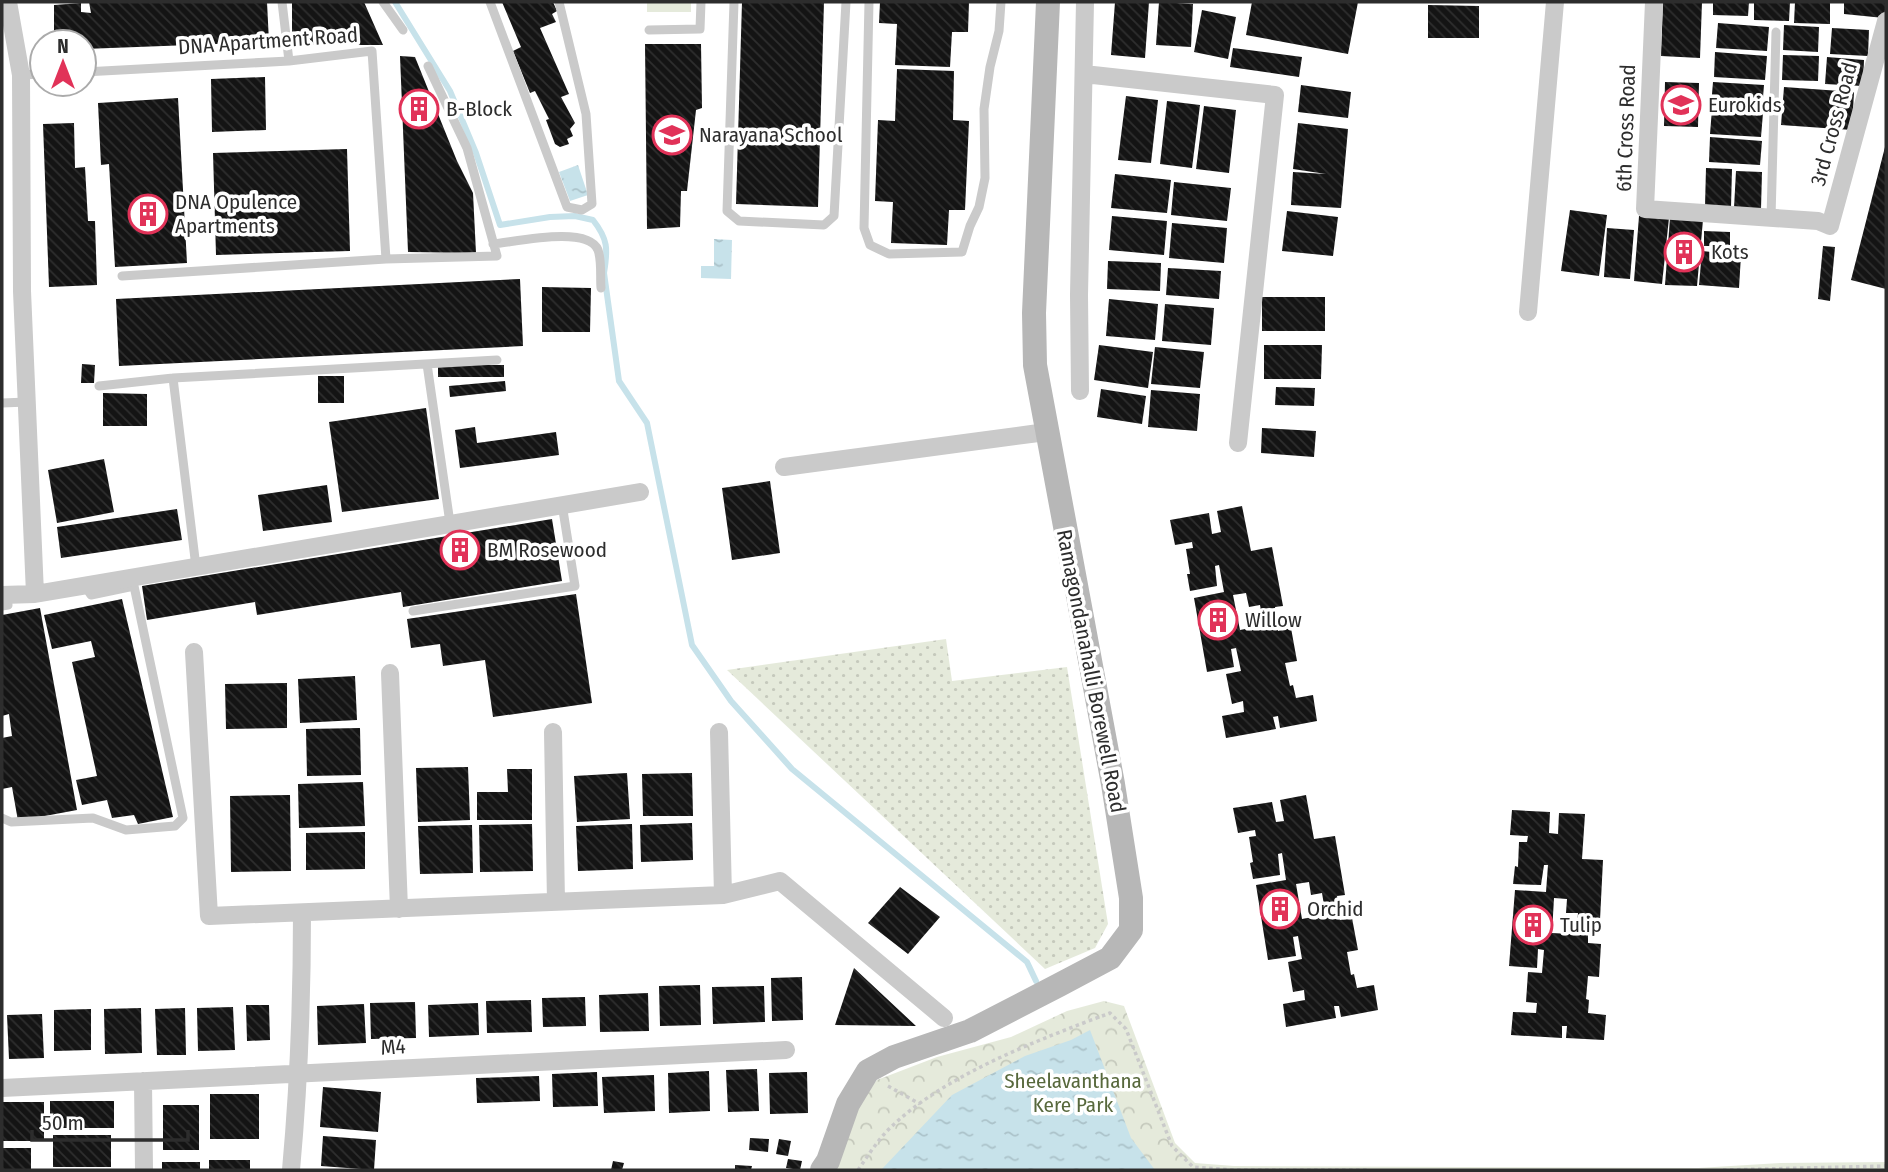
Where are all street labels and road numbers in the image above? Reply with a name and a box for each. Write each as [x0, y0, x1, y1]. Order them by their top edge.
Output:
street label: DNA Apartment Road [177, 22, 359, 60]
street label: 3rd Cross Road [1805, 59, 1863, 189]
street label: 6th Cross Road [1611, 64, 1641, 192]
street label: Ramagondanahalli Borewell Road [1051, 527, 1131, 815]
street label: M4 [380, 1033, 406, 1061]

